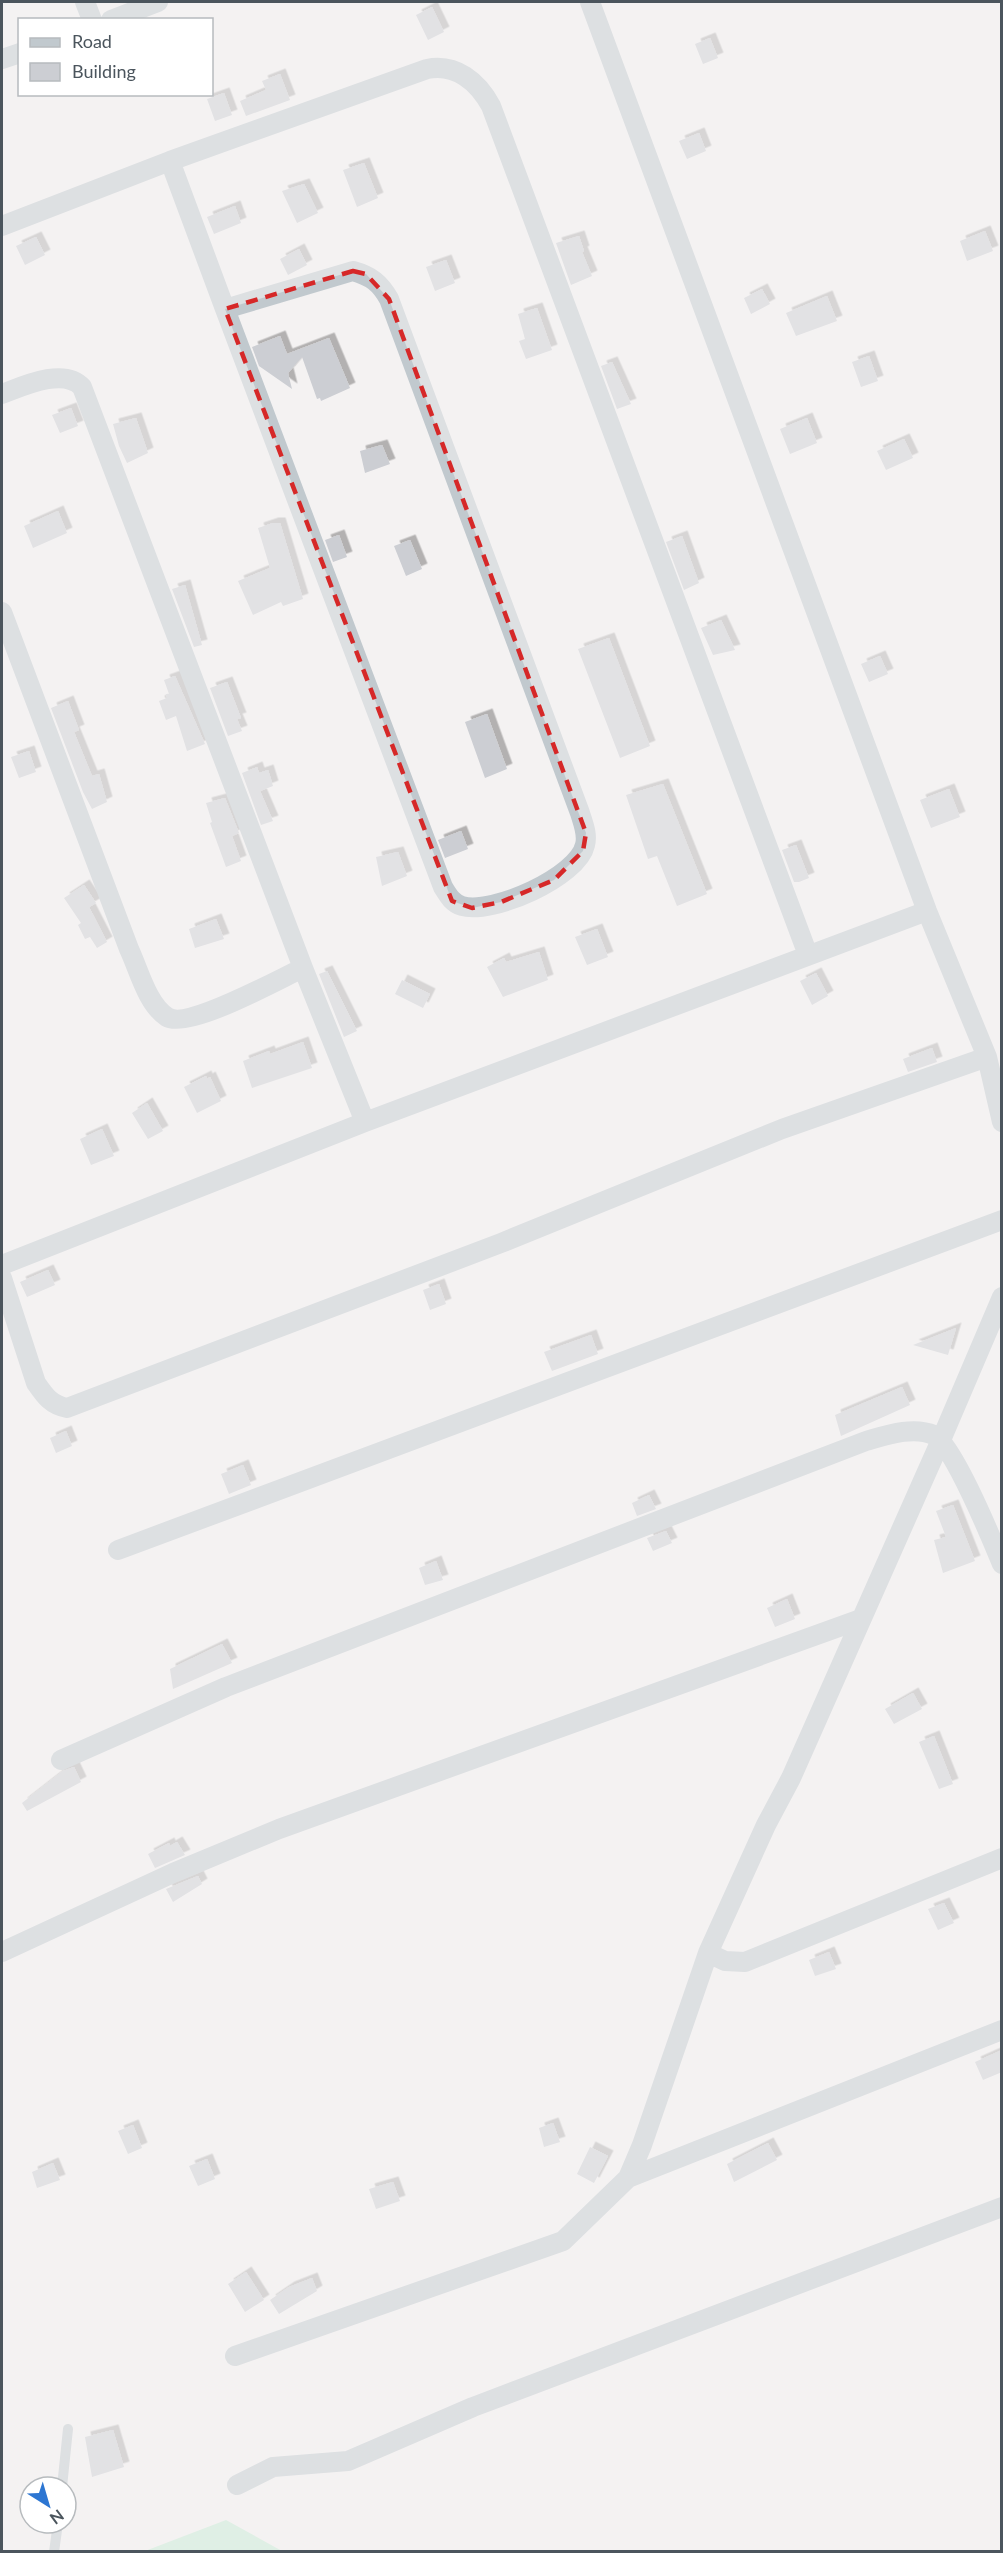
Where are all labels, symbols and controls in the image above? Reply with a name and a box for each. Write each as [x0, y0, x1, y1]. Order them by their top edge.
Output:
legend [18, 18, 213, 96]
text: Road [72, 30, 112, 52]
text: Building [72, 60, 136, 82]
north arrow [18, 2475, 78, 2535]
text: N [47, 2506, 68, 2529]

